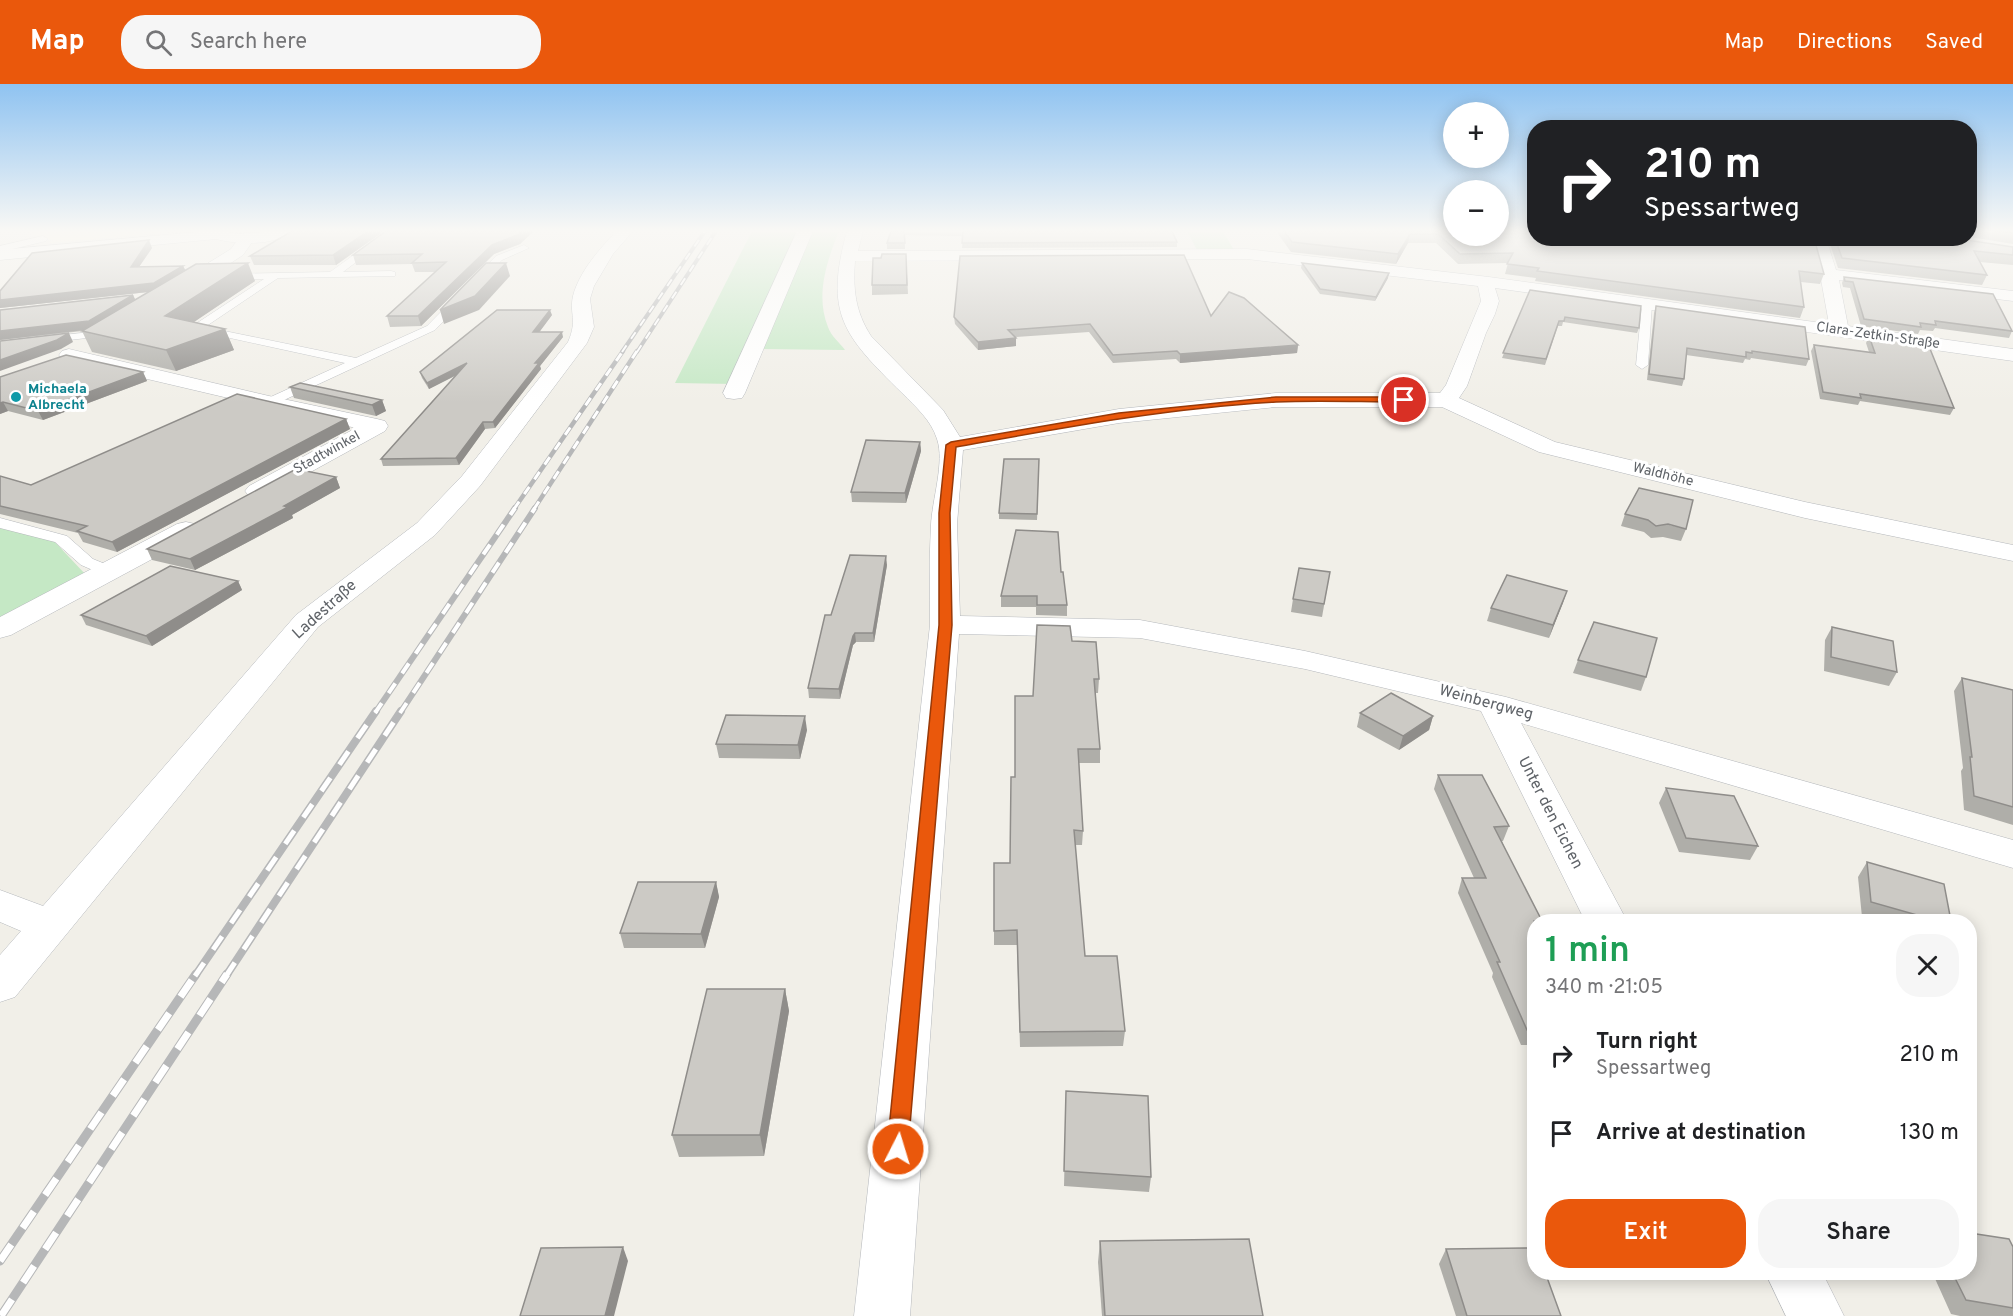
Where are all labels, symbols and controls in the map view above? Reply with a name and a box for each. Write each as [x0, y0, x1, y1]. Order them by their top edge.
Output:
search box [121, 15, 541, 69]
text: Map [30, 24, 85, 60]
icon: search [142, 26, 175, 59]
text: Search here [190, 29, 307, 56]
text: Map [1724, 29, 1764, 56]
text: Directions [1797, 29, 1892, 56]
text: Saved [1925, 29, 1983, 56]
map controls [1443, 102, 1509, 246]
button: + [1443, 102, 1509, 168]
text: 210 m [1644, 140, 1761, 193]
icon: right [1545, 144, 1623, 222]
button: − [1443, 180, 1509, 246]
text: Spessartweg [1644, 192, 1800, 226]
street label: Clara-Zetkin-Straße [1815, 319, 1941, 353]
pin [1378, 374, 1429, 425]
place label: Michaela Albrecht [28, 381, 87, 414]
icon: arrive [1387, 383, 1420, 416]
marker: Michaela Albrecht [9, 390, 23, 404]
street label: Stadtwinkel [291, 428, 363, 478]
street label: Waldhöhe [1631, 459, 1695, 491]
street label: Ladestraße [289, 576, 361, 644]
street label: Weinbergweg [1437, 681, 1535, 725]
street label: Unter den Eichen [1513, 753, 1587, 873]
text: 1 min [1545, 929, 1630, 975]
button: close [1896, 934, 1959, 997]
text: 340 m · 21:05 [1545, 975, 1663, 1001]
text: Turn right [1596, 1029, 1698, 1056]
icon: right [1545, 1039, 1578, 1072]
text: 210 m [1899, 1042, 1959, 1069]
text: Spessartweg [1596, 1056, 1711, 1082]
position arrow [866, 1117, 930, 1181]
icon: arrive [1545, 1117, 1578, 1150]
text: Arrive at destination [1596, 1120, 1806, 1147]
text: 130 m [1900, 1120, 1959, 1147]
button: Exit [1545, 1199, 1746, 1268]
button: Share [1758, 1199, 1959, 1268]

